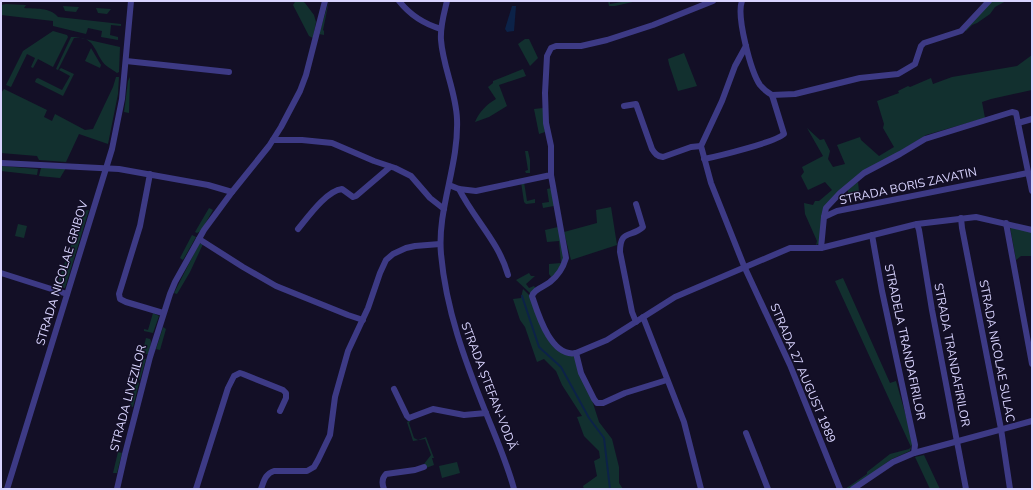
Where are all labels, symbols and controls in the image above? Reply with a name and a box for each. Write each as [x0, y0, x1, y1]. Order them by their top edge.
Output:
street label: STRADA BORIS ZAVATIN [838, 164, 978, 208]
street label: STRADA NICOLAE GRIBOV [32, 198, 92, 348]
street label: STRADELA TRANDAFIRILOR [881, 262, 929, 422]
street label: STRADA NICOLAE SULAC [975, 278, 1019, 424]
street label: STRADA TRANDAFIRILOR [930, 282, 974, 428]
street label: STRADA 27 AUGUST 1989 [766, 301, 840, 445]
street label: STRADA ȘTEFAN-VODĂ [457, 320, 521, 453]
street label: STRADA LIVEZILOR [106, 343, 150, 453]

